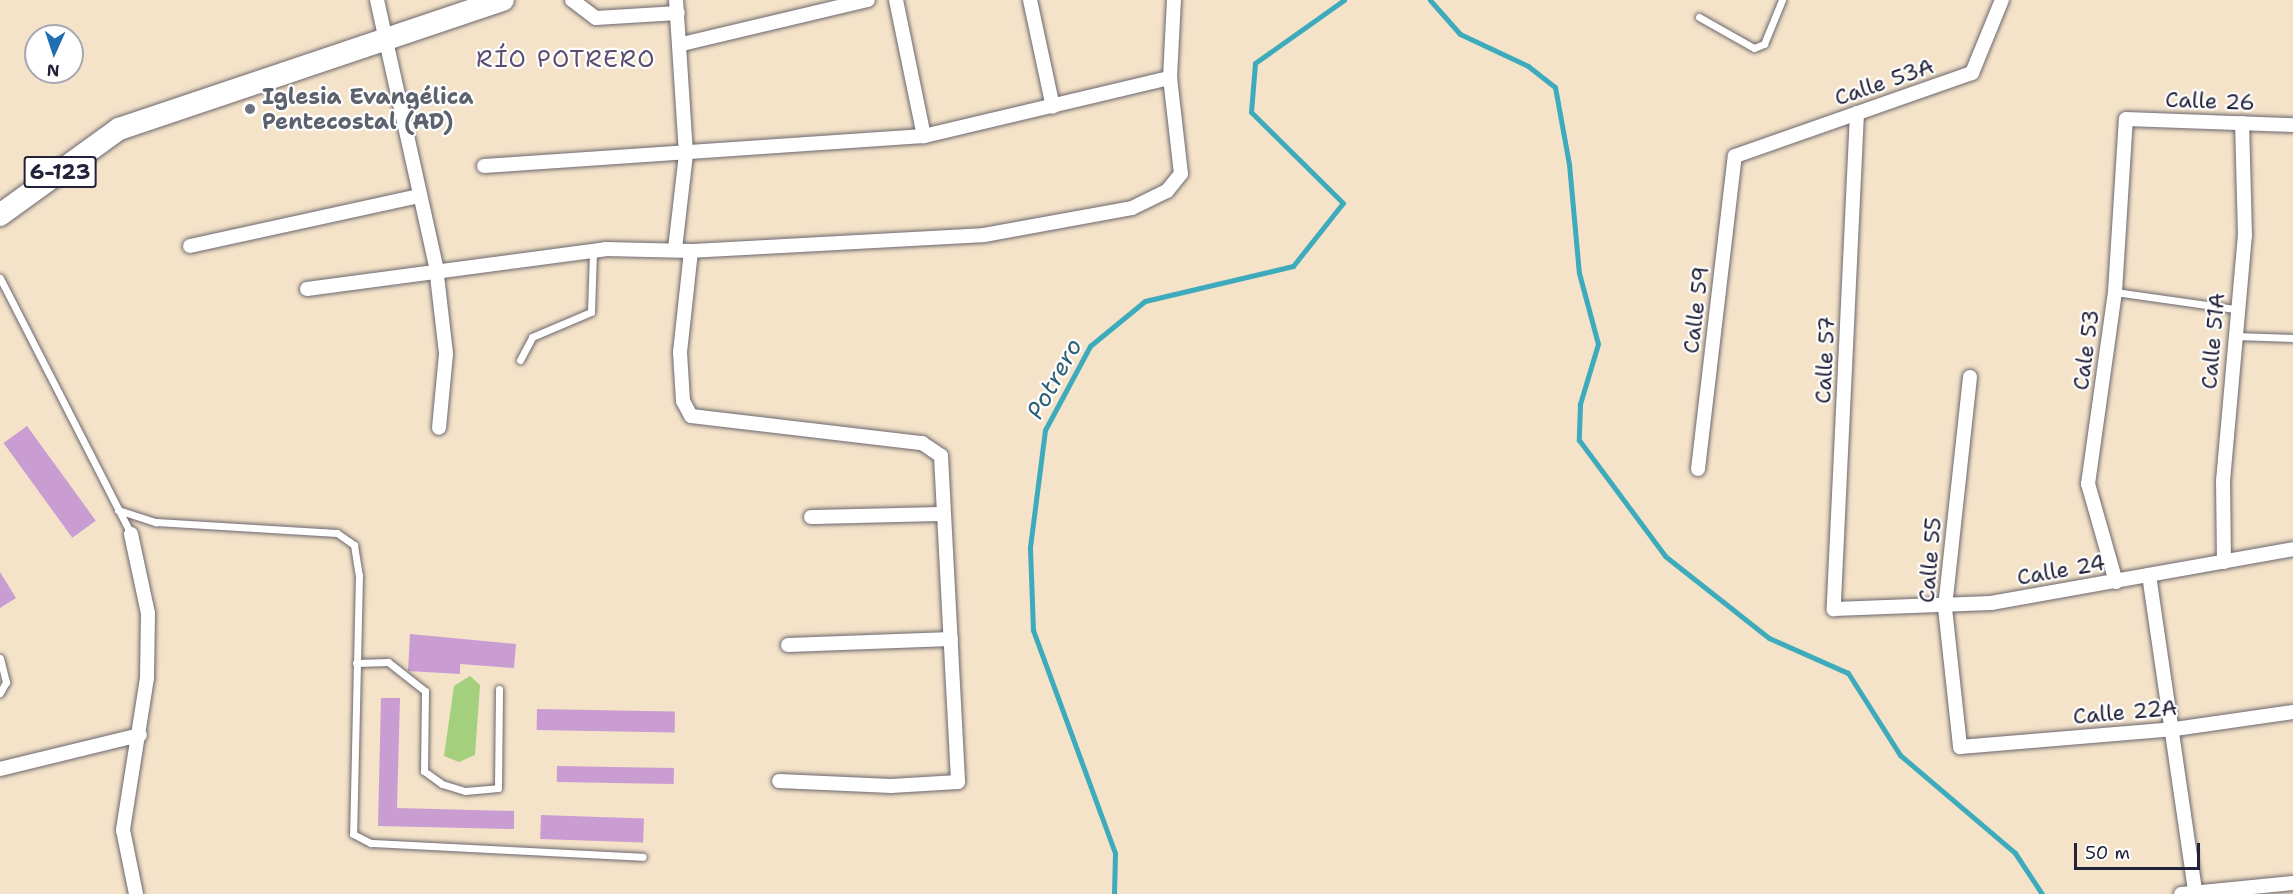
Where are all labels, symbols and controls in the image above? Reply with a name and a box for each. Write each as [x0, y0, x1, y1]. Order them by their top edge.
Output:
north arrow [24, 24, 84, 84]
district label: RÍO POTRERO [476, 46, 656, 74]
street label: Calle 53A [1831, 53, 1937, 111]
text: N [46, 60, 60, 81]
place label: Iglesia Evangélica Pentecostal (AD) [262, 83, 473, 134]
street label: Calle 26 [2165, 86, 2255, 116]
marker: Iglesia Evangélica Pentecostal (AD) [243, 102, 257, 116]
road number: 6-123 [22, 154, 98, 190]
street label: Calle 59 [1678, 265, 1714, 355]
street label: Calle 51A [2196, 292, 2230, 390]
street label: Cale 53 [2067, 308, 2105, 392]
street label: Calle 57 [1810, 316, 1840, 404]
water label: Potrero [1021, 334, 1089, 424]
street label: Calle 55 [1913, 516, 1947, 604]
street label: Calle 24 [2015, 549, 2107, 591]
street label: Calle 22A [2072, 694, 2178, 730]
scale bar [2077, 831, 2203, 869]
text: 50 m [2085, 841, 2130, 865]

